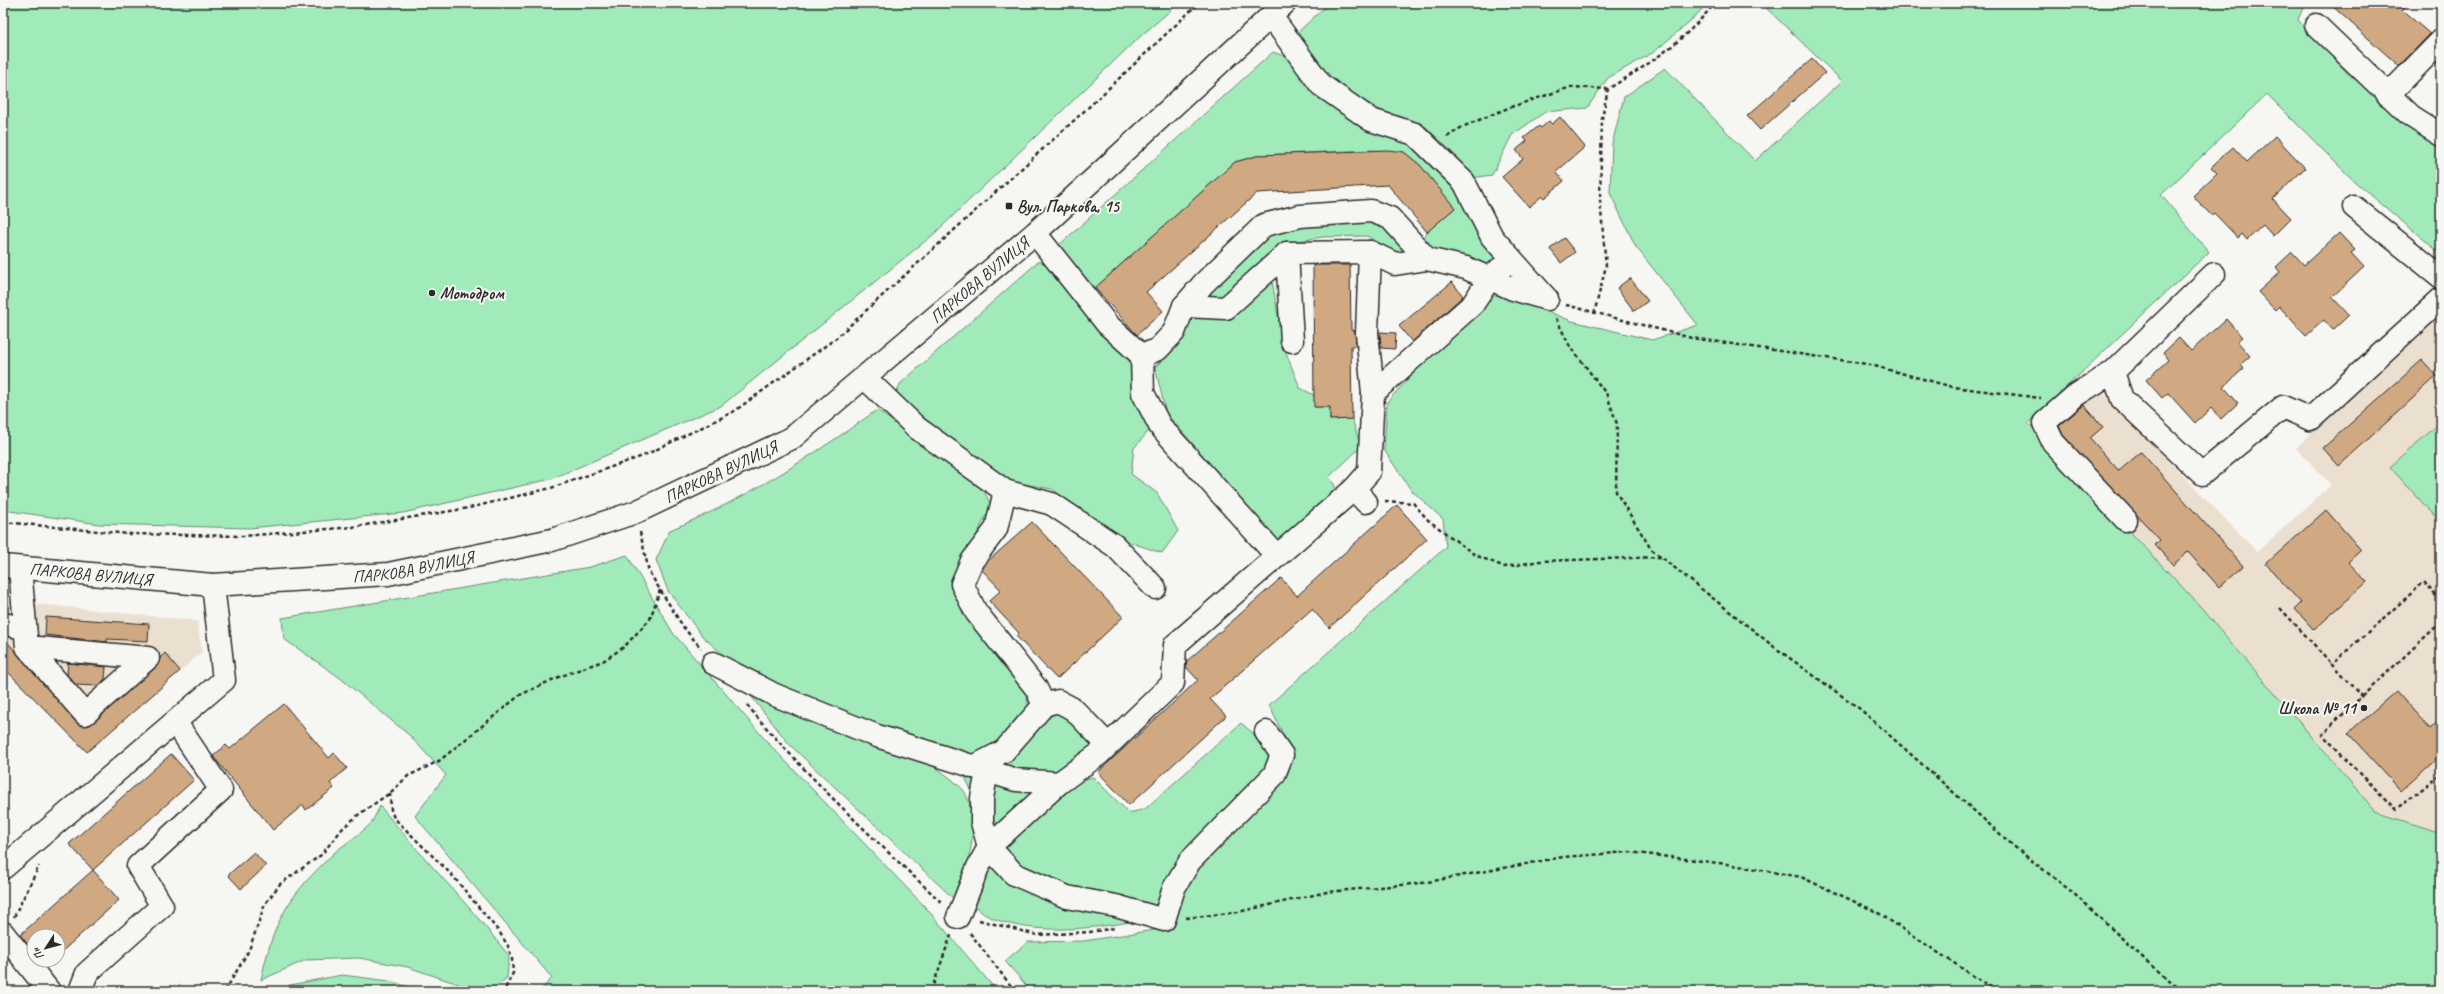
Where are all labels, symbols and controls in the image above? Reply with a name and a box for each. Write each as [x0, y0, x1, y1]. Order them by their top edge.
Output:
place label: Вул. Паркова, 15 [1017, 196, 1121, 217]
marker: Вул. Паркова, 15 [1004, 201, 1014, 211]
street label: ПАРКОВА ВУЛИЦЯ [926, 231, 1036, 328]
place label: Мотодром [440, 283, 505, 304]
marker: Мотодром [427, 288, 437, 298]
street label: ПАРКОВА ВУЛИЦЯ [661, 435, 784, 508]
street label: ПАРКОВА ВУЛИЦЯ [352, 546, 478, 587]
street label: ПАРКОВА ВУЛИЦЯ [29, 558, 156, 591]
place label: Школа № 11 [2278, 698, 2358, 719]
marker: Школа № 11 [2359, 703, 2369, 713]
north arrow [26, 928, 66, 968]
text: Пн [28, 944, 47, 963]

